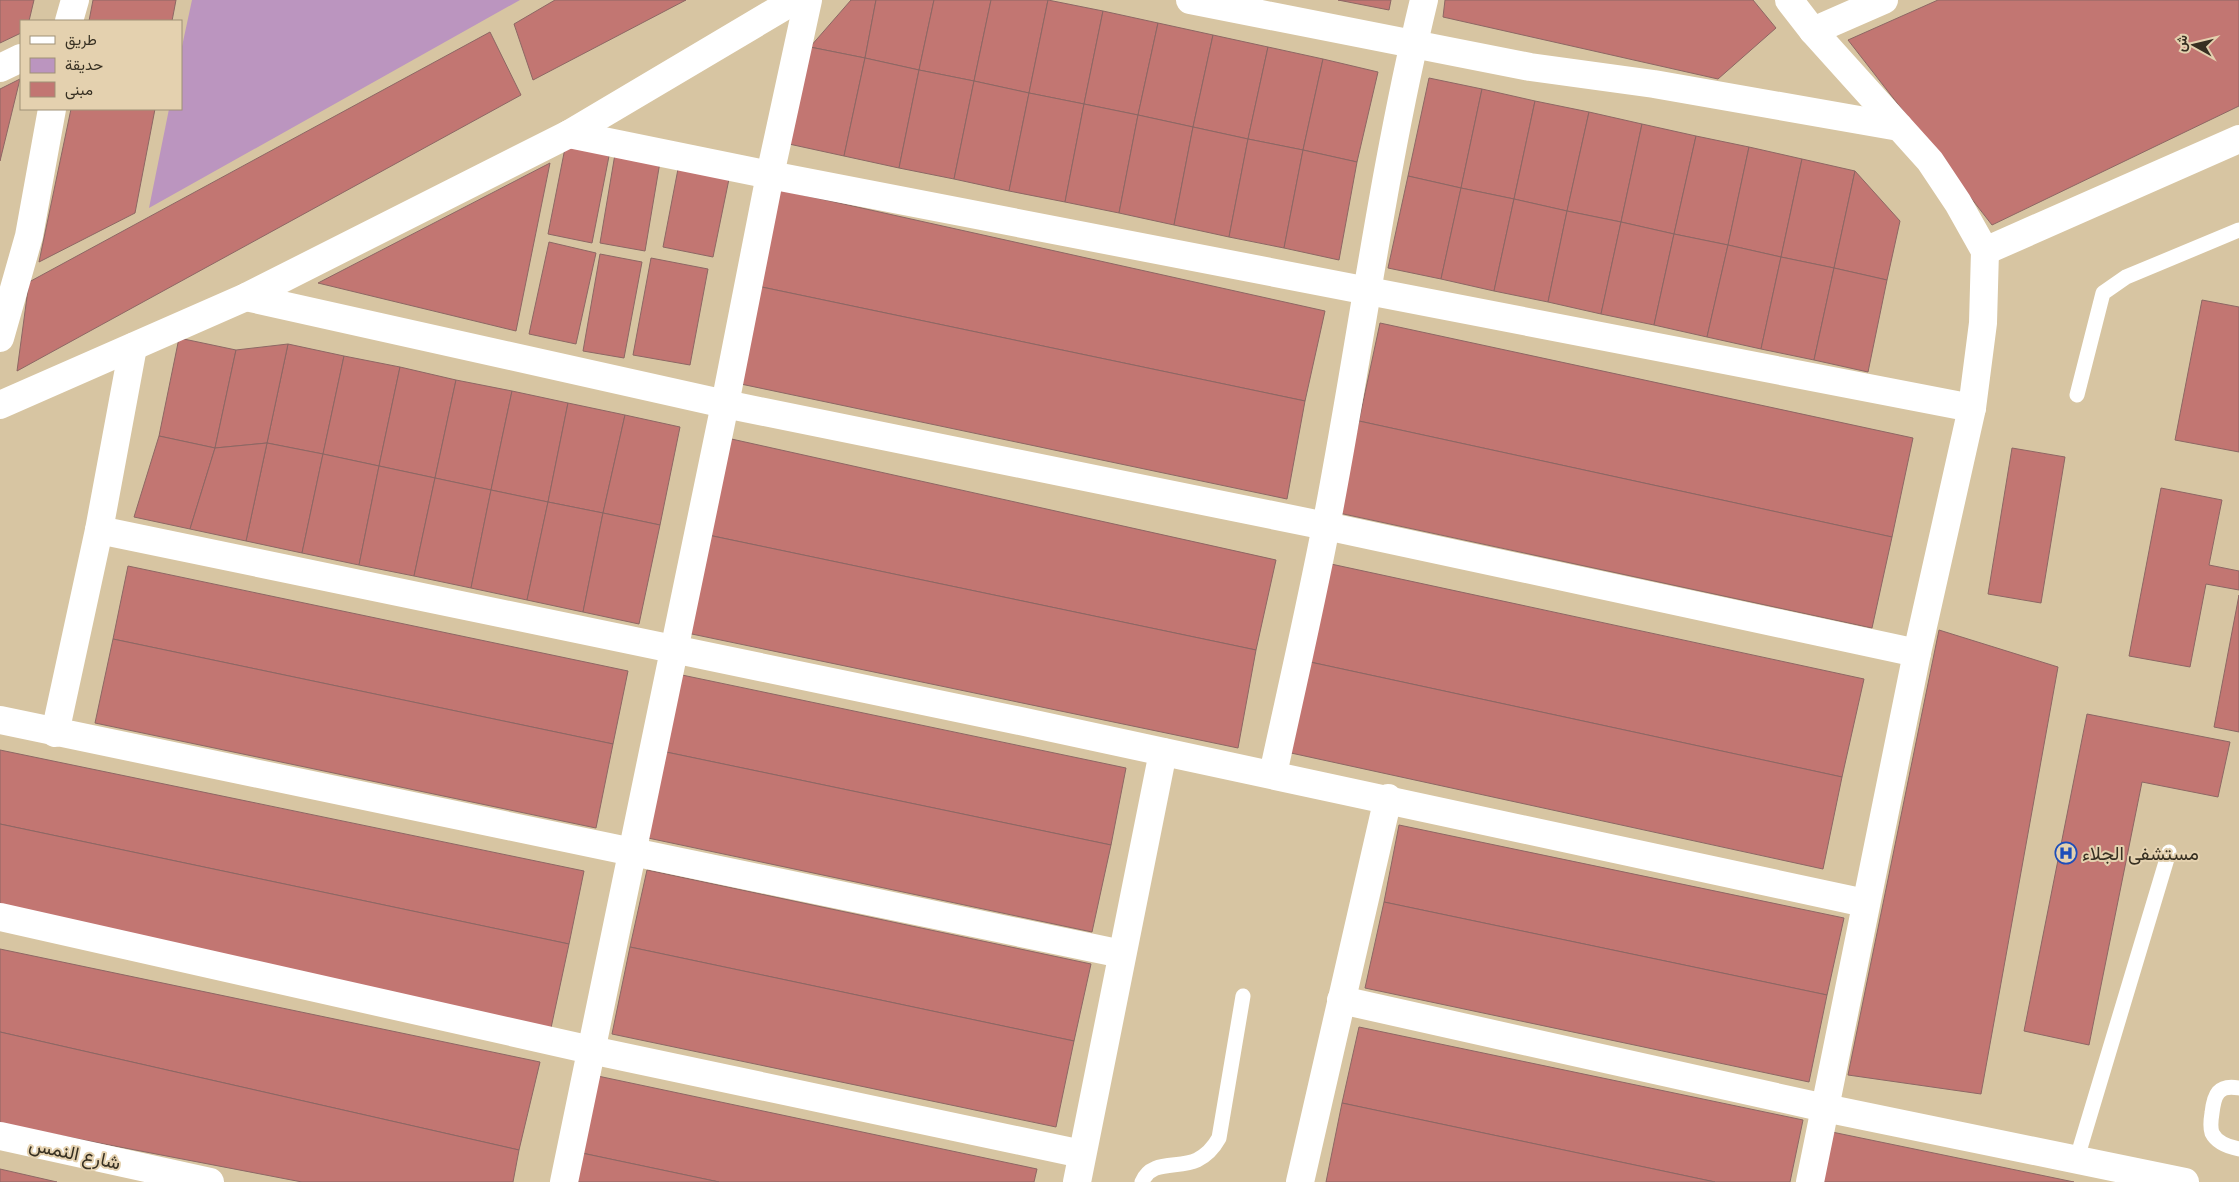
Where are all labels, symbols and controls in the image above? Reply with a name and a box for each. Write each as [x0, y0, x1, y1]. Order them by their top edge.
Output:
legend [20, 20, 182, 110]
north arrow [2169, 20, 2219, 70]
text: طريق [65, 30, 97, 50]
text: ش [2171, 33, 2191, 53]
text: حديقة [65, 55, 103, 74]
text: مبنى [65, 80, 93, 100]
hospital icon: مستشفى الجلاء [2054, 841, 2078, 865]
place label: مستشفى الجلاء [2082, 841, 2199, 865]
street label: شارع النمس [27, 1132, 123, 1175]

